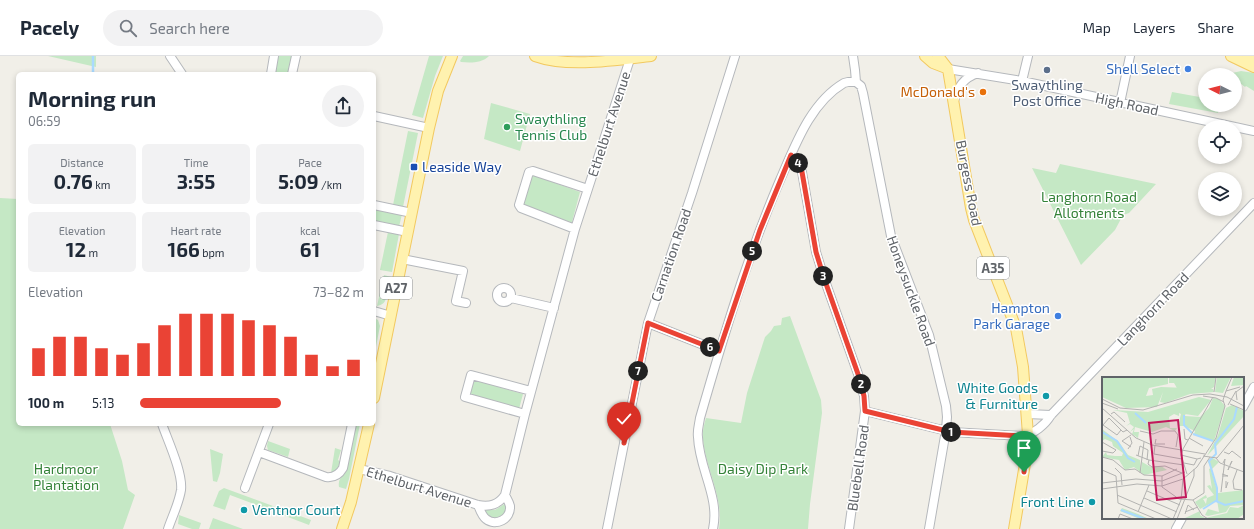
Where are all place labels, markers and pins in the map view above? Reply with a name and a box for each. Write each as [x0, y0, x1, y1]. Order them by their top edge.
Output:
place label: Shell Select [1106, 60, 1180, 77]
marker: Shell Select [1183, 64, 1193, 74]
marker: Swaythling Post Office [1042, 65, 1052, 75]
place label: Swaythling Post Office [1011, 76, 1083, 109]
place label: McDonald's [901, 83, 975, 100]
marker: McDonald's [978, 87, 988, 97]
place label: Swaythling Tennis Club [515, 110, 587, 143]
marker: Swaythling Tennis Club [502, 122, 512, 132]
pin: 4 [788, 153, 808, 173]
place label: Leaside Way [422, 158, 502, 175]
marker: Leaside Way [409, 162, 419, 172]
pin: 5 [742, 241, 762, 261]
pin: 3 [813, 266, 833, 286]
place label: Hampton Park Garage [973, 299, 1050, 332]
marker: Hampton Park Garage [1053, 311, 1063, 321]
pin: 6 [700, 337, 720, 357]
pin: 7 [628, 361, 648, 381]
pin: 2 [851, 374, 871, 394]
place label: White Goods & Furniture [957, 379, 1038, 412]
marker: White Goods & Furniture [1041, 391, 1051, 401]
pin [607, 402, 641, 443]
pin: 1 [941, 422, 961, 442]
pin [1007, 431, 1041, 472]
place label: Front Line [1020, 493, 1084, 510]
marker: Front Line [1087, 497, 1097, 507]
place label: Ventnor Court [252, 501, 340, 518]
marker: Ventnor Court [239, 505, 249, 515]

